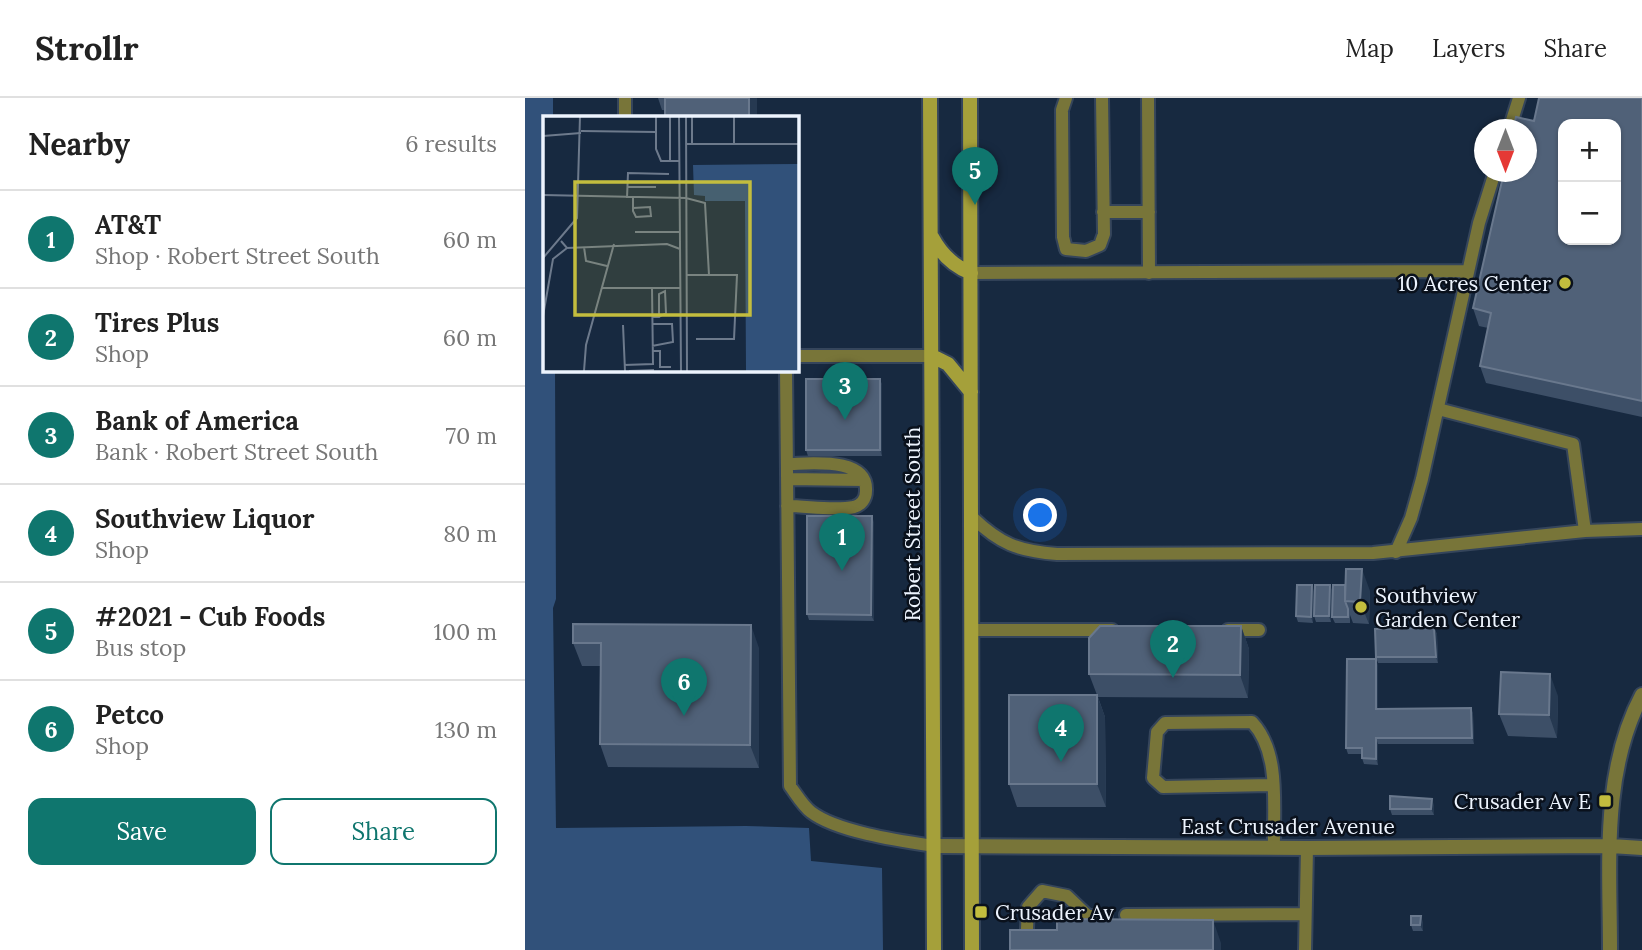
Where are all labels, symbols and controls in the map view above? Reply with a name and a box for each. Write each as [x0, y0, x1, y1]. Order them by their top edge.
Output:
text: Strollr [35, 27, 139, 69]
text: Map [1345, 33, 1394, 64]
text: Layers [1432, 33, 1505, 64]
text: Share [1543, 33, 1607, 64]
inset map [543, 116, 798, 371]
north arrow [1474, 119, 1537, 182]
map controls [1558, 119, 1621, 245]
button: + [1558, 119, 1621, 182]
text: Nearby [28, 125, 130, 163]
text: 6 results [405, 129, 497, 158]
pin: 5 [952, 147, 998, 205]
button: − [1558, 182, 1621, 245]
text: AT&T [95, 208, 161, 241]
text: 1 [46, 225, 56, 254]
text: 60 m [443, 225, 497, 254]
text: Shop · Robert Street South [95, 241, 380, 270]
place label: 10 Acres Center [1398, 270, 1551, 297]
marker: 10 Acres Center [1557, 275, 1573, 291]
text: Tires Plus [95, 306, 219, 339]
text: 2 [45, 323, 57, 352]
text: 60 m [443, 323, 497, 352]
text: Shop [95, 339, 149, 368]
pin: 3 [822, 362, 868, 420]
text: Bank of America [95, 404, 299, 437]
text: 3 [45, 421, 57, 450]
text: 70 m [446, 421, 497, 450]
street label: Robert Street South [899, 427, 926, 621]
text: Bank · Robert Street South [95, 437, 378, 466]
your location [1023, 498, 1057, 532]
text: Southview Liquor [95, 502, 315, 535]
pin: 1 [819, 513, 865, 571]
text: 4 [45, 519, 57, 548]
text: 80 m [443, 519, 497, 548]
text: Shop [95, 535, 149, 564]
place label: Southview Garden Center [1375, 582, 1520, 633]
marker: Southview Garden Center [1353, 599, 1369, 615]
text: #2021 - Cub Foods [95, 600, 325, 633]
text: 5 [45, 617, 57, 646]
text: 100 m [433, 617, 497, 646]
pin: 2 [1150, 620, 1196, 678]
text: Bus stop [95, 633, 186, 662]
pin: 6 [661, 658, 707, 716]
text: Petco [95, 698, 164, 731]
pin: 4 [1038, 704, 1084, 762]
text: 6 [44, 715, 58, 744]
text: 130 m [435, 715, 497, 744]
text: Shop [95, 731, 149, 760]
place label: Crusader Av E [1454, 788, 1591, 815]
marker: Crusader Av E [1597, 793, 1613, 809]
button: Save [28, 798, 256, 865]
button: Share [270, 798, 497, 865]
street label: East Crusader Avenue [1181, 813, 1395, 840]
place label: Crusader Av [995, 899, 1114, 926]
marker: Crusader Av [973, 904, 989, 920]

